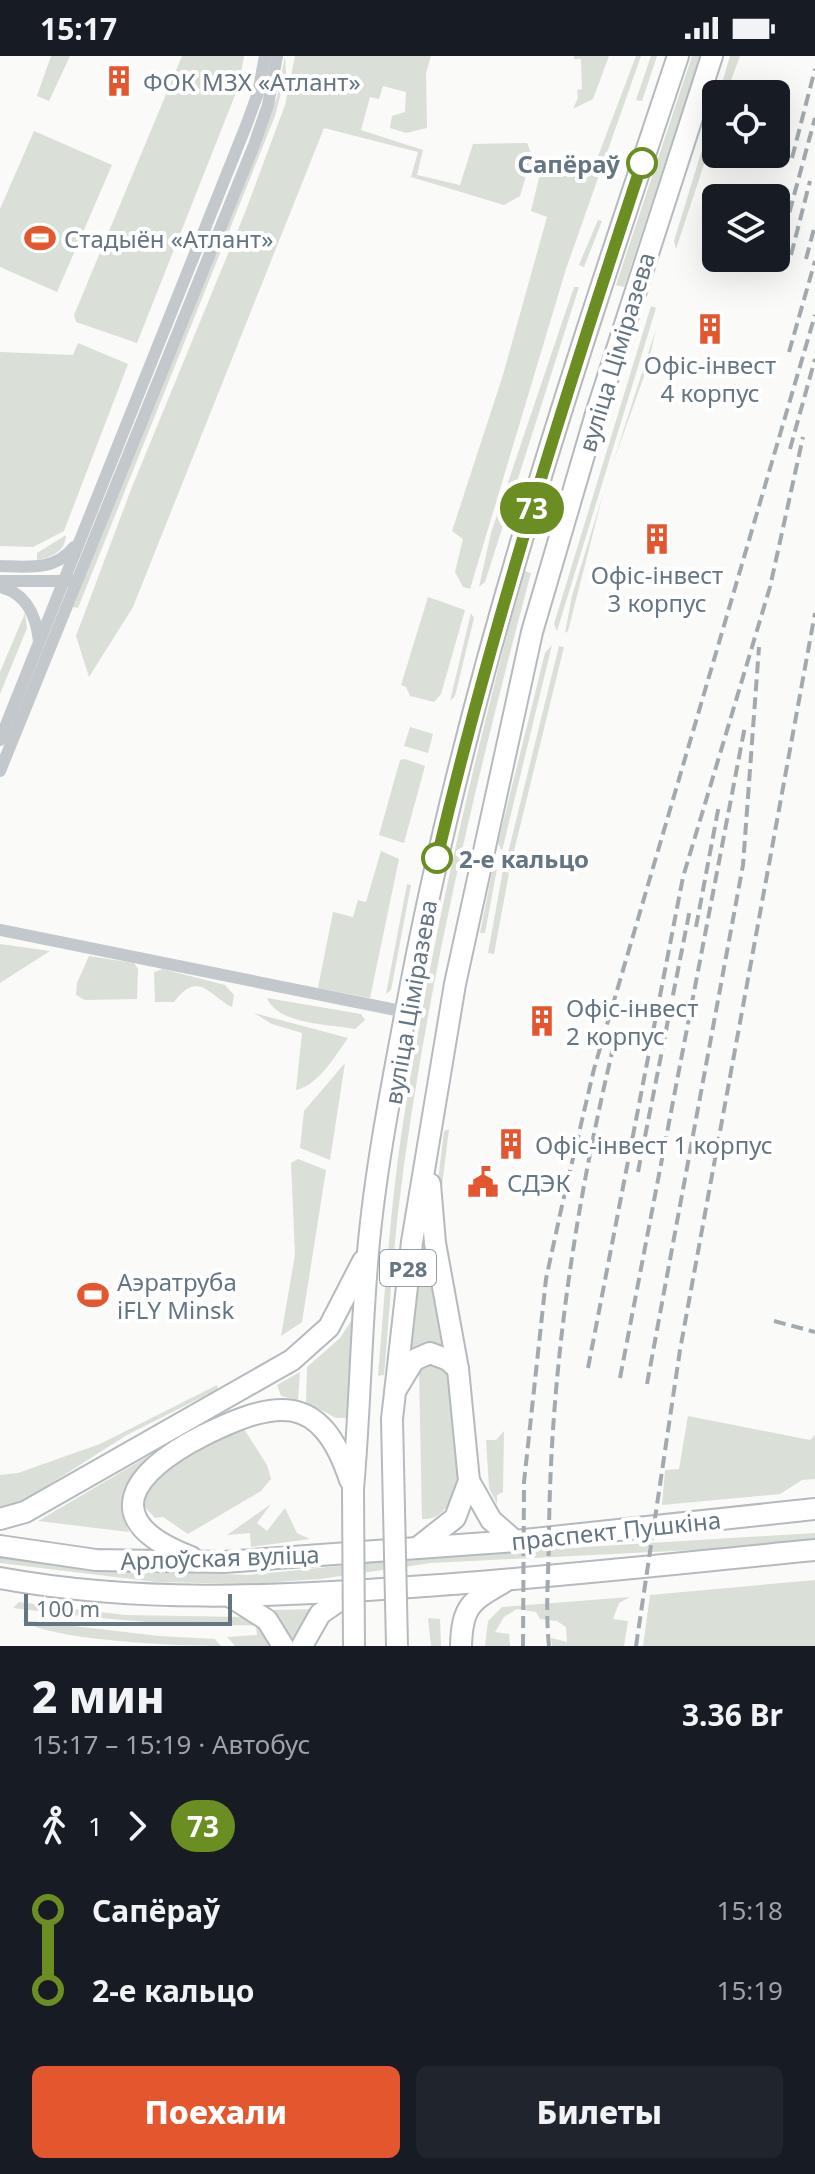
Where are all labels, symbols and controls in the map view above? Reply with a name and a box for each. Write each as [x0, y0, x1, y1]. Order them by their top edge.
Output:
text: 15:17 [40, 8, 117, 49]
building icon: ФОК МЗХ «Атлант» [102, 64, 136, 98]
place label: ФОК МЗХ «Атлант» [143, 65, 361, 98]
map controls [702, 80, 790, 272]
button: locate [702, 80, 790, 168]
place label: Сапёраў [518, 147, 620, 180]
marker: Сапёраў [627, 148, 657, 178]
button: layers [702, 184, 790, 272]
sports icon: Стадыён «Атлант» [23, 221, 57, 255]
place label: Стадыён «Атлант» [64, 222, 273, 255]
street label: вуліца Ціміразева [570, 248, 662, 456]
building icon: Офіс-інвест 4 корпус [693, 312, 727, 346]
place label: Офіс-інвест 4 корпус [644, 348, 776, 409]
line badge: 73 [496, 482, 568, 534]
text: 73 [516, 489, 548, 527]
building icon: Офіс-інвест 3 корпус [640, 522, 674, 556]
place label: Офіс-інвест 3 корпус [591, 558, 723, 619]
place label: 2-е кальцо [459, 842, 589, 875]
marker: 2-е кальцо [422, 843, 452, 873]
street label: вуліца Ціміразева [376, 897, 444, 1107]
place label: Офіс-інвест 2 корпус [566, 991, 698, 1052]
building icon: Офіс-інвест 2 корпус [525, 1004, 559, 1038]
building icon: Офіс-інвест 1 корпус [494, 1127, 528, 1161]
place label: Офіс-інвест 1 корпус [535, 1128, 773, 1161]
public building icon: СДЭК [466, 1165, 500, 1199]
place label: СДЭК [507, 1166, 570, 1199]
road number: Р28 [380, 1250, 436, 1286]
place label: Аэратруба iFLY Minsk [117, 1265, 237, 1326]
sports icon: Аэратруба iFLY Minsk [76, 1278, 110, 1312]
street label: праспект Пушкіна [510, 1503, 722, 1557]
street label: Арлоўская вуліца [120, 1537, 320, 1577]
scale bar [24, 1590, 232, 1626]
text: 100 m [36, 1593, 100, 1623]
text: 2 мин [32, 1666, 165, 1726]
text: 3.36 Br [682, 1694, 783, 1735]
text: 15:17 – 15:19 · Автобус [32, 1726, 310, 1762]
icon: walk [32, 1804, 76, 1848]
icon: forward [115, 1804, 159, 1848]
text: 73 [187, 1807, 219, 1845]
text: 1 [88, 1808, 103, 1844]
text: Сапёраў [92, 1890, 220, 1931]
text: 15:18 [717, 1892, 783, 1928]
text: 2-е кальцо [92, 1970, 254, 2011]
text: 15:19 [717, 1972, 783, 2008]
button: Поехали [32, 2066, 400, 2158]
button: Билеты [416, 2066, 783, 2158]

